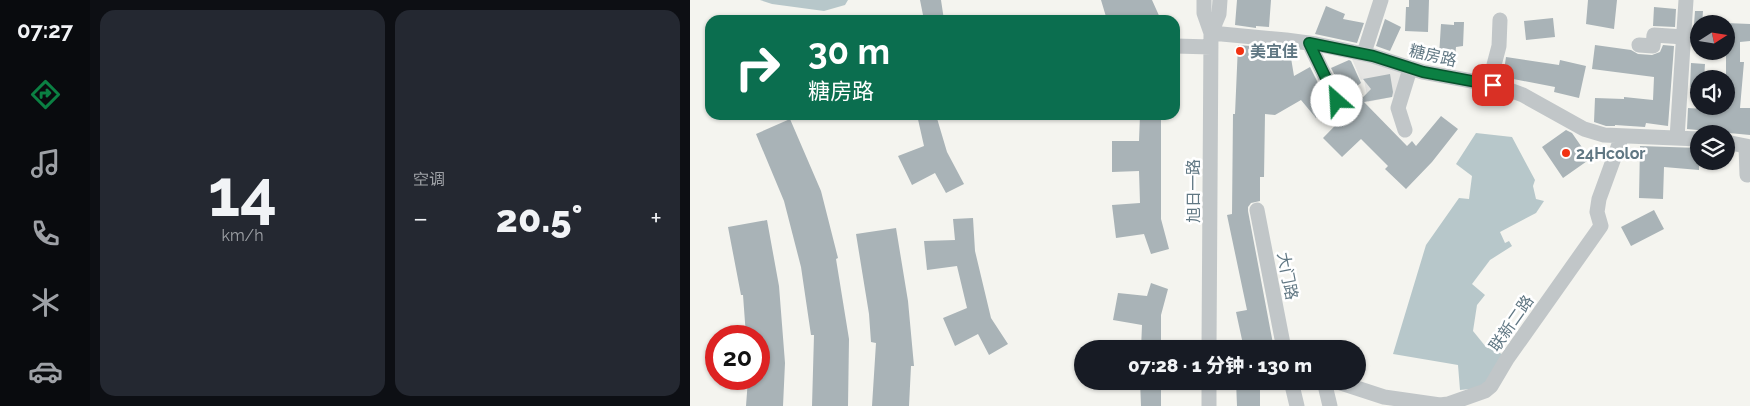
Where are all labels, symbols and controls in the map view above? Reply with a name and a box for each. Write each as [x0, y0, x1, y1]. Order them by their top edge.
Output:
north arrow [1690, 15, 1735, 60]
map controls [1690, 15, 1735, 170]
text: 07:27 [17, 17, 73, 43]
text: 30 m [808, 31, 890, 72]
icon: right [725, 35, 790, 100]
street label: 糖房路 [1407, 41, 1458, 70]
place label: 美宜佳 [1250, 42, 1298, 61]
marker: 美宜佳 [1234, 45, 1246, 57]
pin [1472, 64, 1514, 106]
button: sound [1690, 70, 1735, 115]
icon: arrive [1479, 71, 1507, 99]
position arrow [1310, 74, 1362, 126]
icon: directions [28, 77, 63, 112]
text: 糖房路 [808, 78, 874, 104]
button: layers [1690, 125, 1735, 170]
place label: 24Hcolor [1576, 144, 1646, 163]
icon: music [28, 146, 63, 181]
marker: 24Hcolor [1560, 147, 1572, 159]
text: 14 [208, 155, 277, 231]
street label: 旭日一路 [1184, 159, 1203, 223]
text: 空调 [413, 170, 445, 189]
text: 20.5° [496, 196, 583, 241]
text: − [413, 202, 428, 235]
text: + [650, 202, 662, 235]
icon: phone [28, 216, 63, 251]
text: km/h [221, 226, 264, 245]
street label: 大门路 [1274, 251, 1301, 301]
icon: climate [28, 285, 63, 320]
street label: 联新二路 [1485, 292, 1538, 355]
speed limit sign: 20 [705, 325, 770, 390]
icon: car [28, 354, 63, 389]
text: 07:28 · 1 分钟 · 130 m [1128, 354, 1312, 376]

